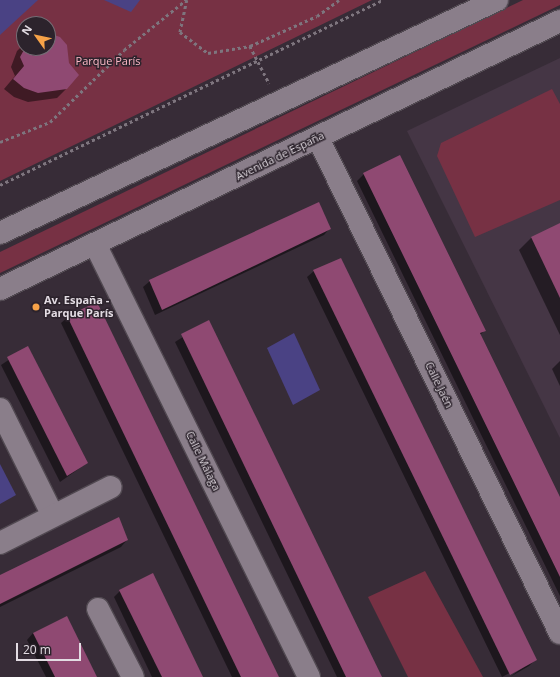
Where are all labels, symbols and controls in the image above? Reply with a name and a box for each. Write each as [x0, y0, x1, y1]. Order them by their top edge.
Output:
north arrow [16, 16, 56, 56]
text: N [18, 22, 35, 38]
park label: Parque París [76, 54, 140, 68]
street label: Avenida de España [234, 129, 326, 183]
place label: Av. España - Parque París [44, 294, 113, 320]
marker: Av. España - Parque París [31, 302, 41, 312]
street label: Calle Jaén [422, 360, 456, 410]
street label: Calle Málaga [183, 429, 223, 493]
scale bar [18, 635, 83, 661]
text: 20 m [23, 641, 51, 658]

